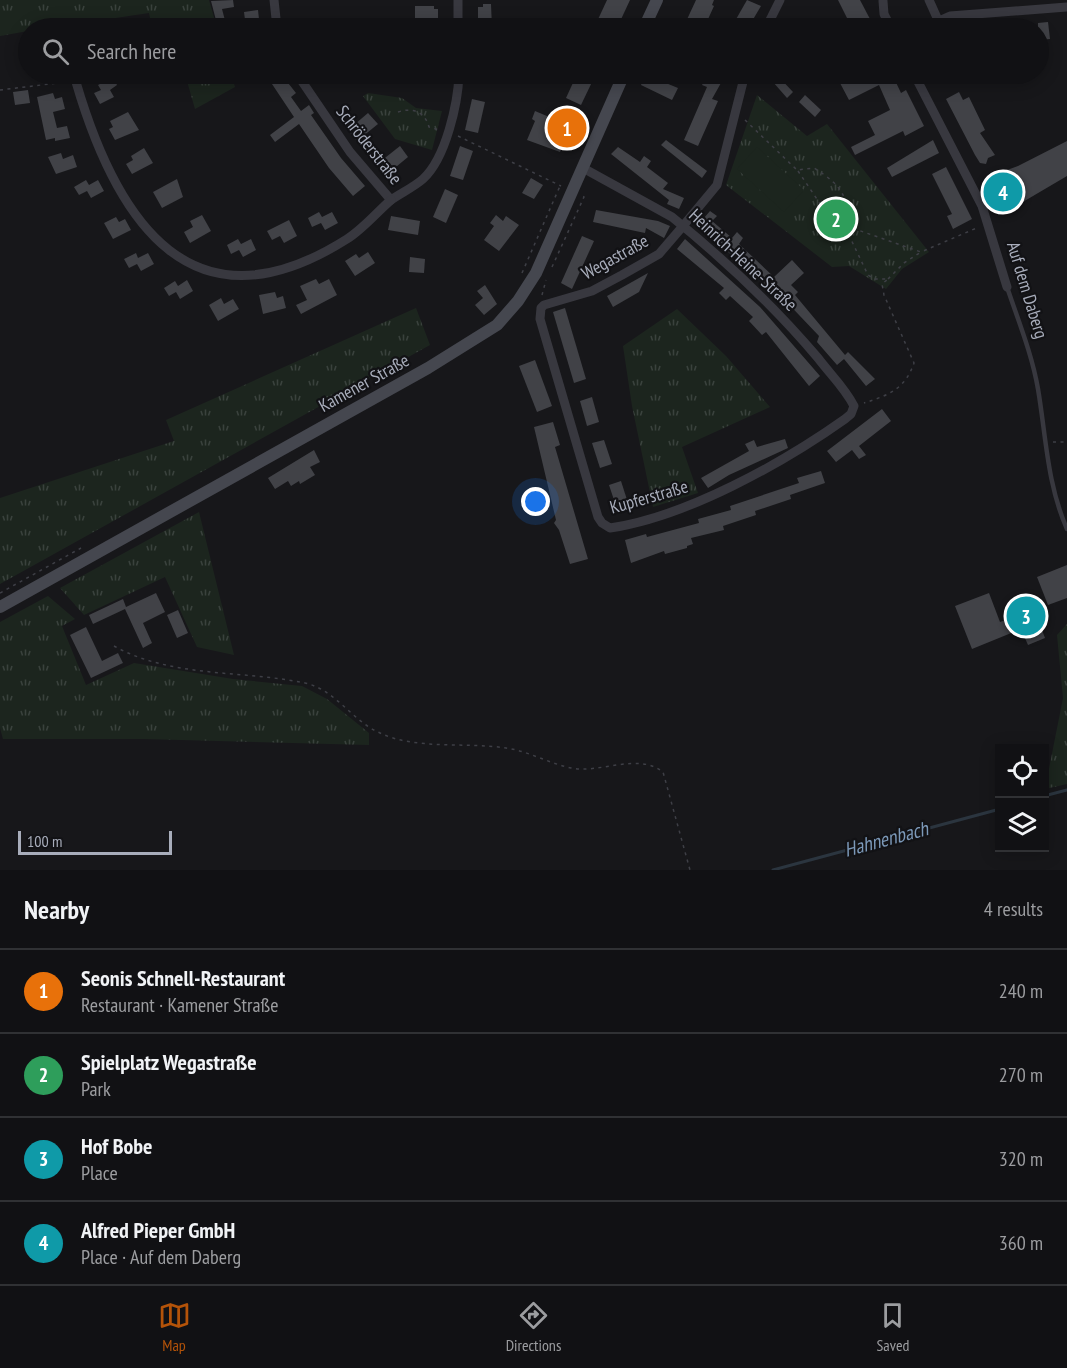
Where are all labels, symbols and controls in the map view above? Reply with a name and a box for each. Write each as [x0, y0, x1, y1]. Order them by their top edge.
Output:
search box [18, 18, 1049, 84]
icon: search [39, 35, 72, 68]
text: Search here [87, 37, 176, 65]
street label: Schröderstraße [331, 100, 407, 189]
pin: 1 [548, 106, 586, 150]
pin: 4 [984, 170, 1022, 214]
pin: 2 [816, 196, 856, 242]
street label: Heinrich-Heine-Straße [684, 204, 802, 316]
street label: Wegastraße [577, 229, 652, 284]
street label: Auf dem Daberg [1002, 239, 1053, 341]
street label: Kamener Straße [314, 348, 413, 417]
street label: Kupferstraße [607, 474, 691, 519]
your location [521, 487, 550, 516]
pin: 3 [1006, 594, 1046, 638]
map controls [995, 744, 1049, 852]
button: locate [995, 744, 1049, 798]
button: layers [995, 798, 1049, 852]
water label: Hahnenbach [841, 815, 932, 863]
scale bar [18, 828, 172, 856]
text: 100 m [27, 831, 62, 851]
text: Nearby [24, 893, 89, 926]
text: 4 results [984, 896, 1043, 922]
text: Seonis Schnell-Restaurant [81, 964, 285, 992]
text: 1 [39, 978, 48, 1004]
text: 240 m [999, 978, 1043, 1004]
text: Restaurant · Kamener Straße [81, 992, 279, 1018]
text: Spielplatz Wegastraße [81, 1048, 257, 1076]
text: 2 [39, 1062, 48, 1088]
text: 270 m [999, 1062, 1043, 1088]
text: Park [81, 1076, 111, 1102]
text: Hof Bobe [81, 1132, 152, 1160]
text: 3 [39, 1146, 48, 1172]
text: 320 m [999, 1146, 1043, 1172]
text: Place [81, 1160, 118, 1186]
text: Alfred Pieper GmbH [81, 1216, 235, 1244]
text: 4 [39, 1230, 48, 1256]
text: 360 m [999, 1230, 1043, 1256]
text: Place · Auf dem Daberg [81, 1244, 241, 1270]
tab: Map [158, 1299, 191, 1355]
tab: Directions [506, 1299, 561, 1355]
tab: Saved [876, 1299, 909, 1355]

